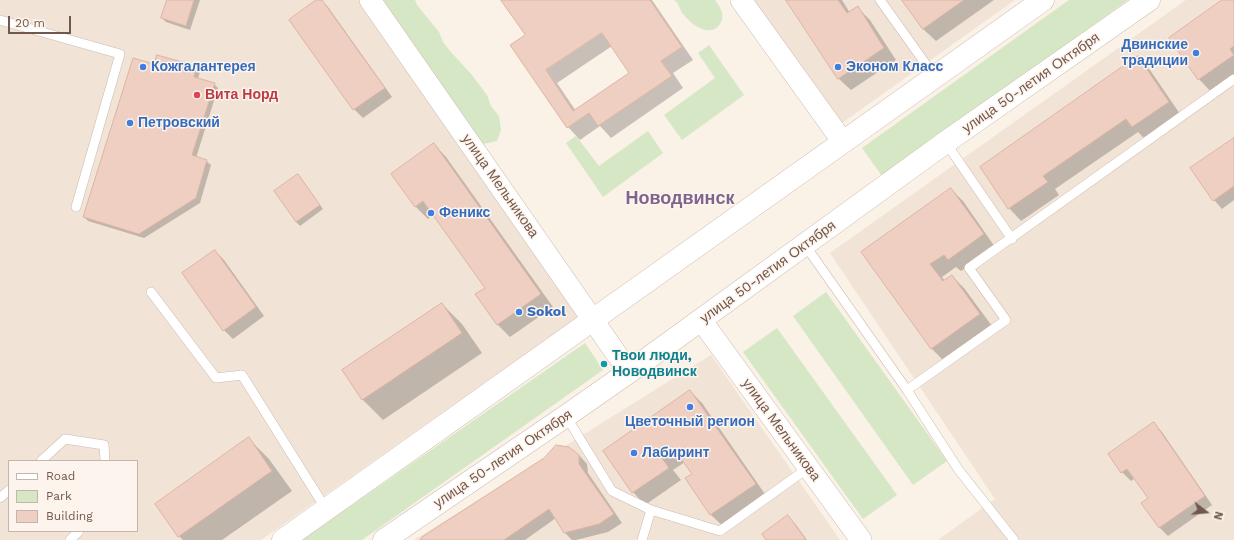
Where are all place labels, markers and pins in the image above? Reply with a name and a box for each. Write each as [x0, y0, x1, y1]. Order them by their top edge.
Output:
place label: Двинские традиции [1121, 37, 1188, 70]
marker: Двинские традиции [1191, 48, 1201, 58]
place label: Кожгалантерея [151, 59, 256, 75]
place label: Эконом Класс [846, 59, 943, 75]
marker: Кожгалантерея [138, 62, 148, 72]
marker: Эконом Класс [833, 62, 843, 72]
place label: Вита Норд [205, 87, 278, 103]
marker: Вита Норд [192, 90, 202, 100]
place label: Петровский [138, 115, 220, 131]
marker: Петровский [125, 118, 135, 128]
place label: Феникс [439, 205, 490, 221]
marker: Феникс [426, 208, 436, 218]
place label: Sokol [527, 304, 566, 320]
marker: Sokol [514, 307, 524, 317]
place label: Твои люди, Новодвинск [612, 348, 697, 380]
marker: Твои люди, Новодвинск [599, 359, 609, 369]
marker: Цветочный регион [685, 402, 695, 412]
place label: Цветочный регион [625, 414, 755, 430]
place label: Лабиринт [642, 445, 710, 461]
marker: Лабиринт [629, 448, 639, 458]

